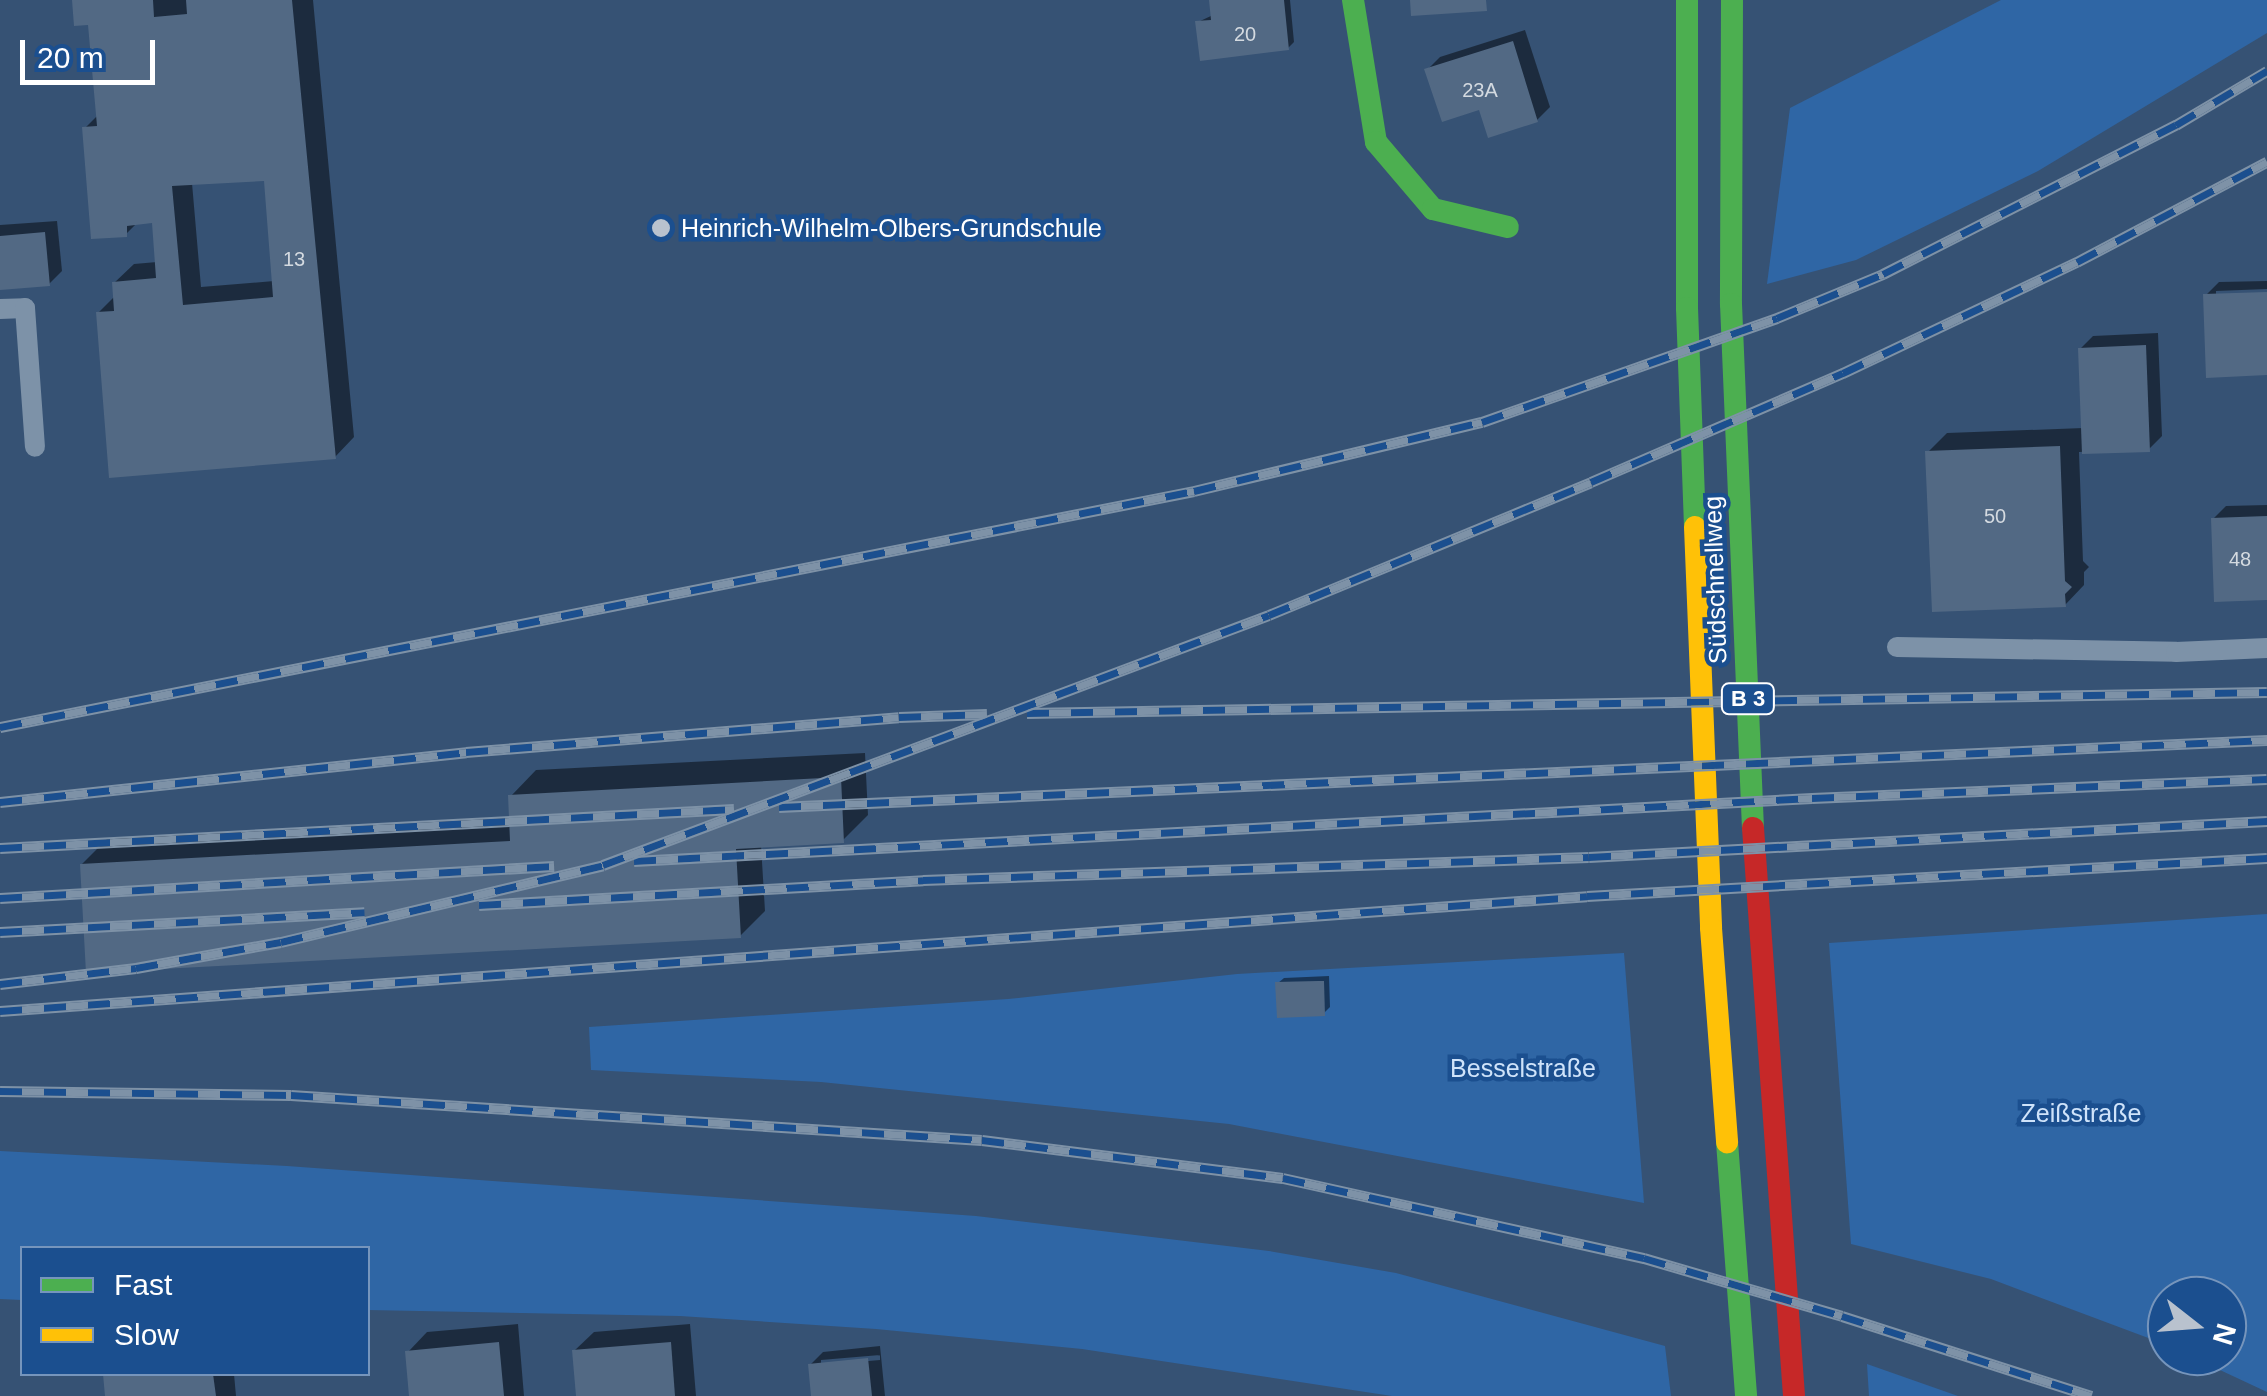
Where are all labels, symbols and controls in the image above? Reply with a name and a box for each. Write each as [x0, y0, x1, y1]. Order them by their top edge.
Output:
scale bar [25, 20, 160, 82]
house number: 20 [1234, 22, 1256, 46]
text: 20 m [37, 41, 104, 74]
house number: 23A [1462, 78, 1498, 102]
place label: Heinrich-Wilhelm-Olbers-Grundschule [681, 213, 1102, 243]
marker: Heinrich-Wilhelm-Olbers-Grundschule [650, 217, 672, 239]
house number: 13 [283, 247, 305, 271]
street label: Südschnellweg [1697, 495, 1733, 665]
house number: 50 [1984, 504, 2006, 528]
house number: 48 [2229, 547, 2251, 571]
road number: B 3 [1720, 682, 1776, 716]
park label: Besselstraße [1450, 1053, 1596, 1083]
park label: Zeißstraße [2021, 1098, 2141, 1128]
legend [20, 1246, 370, 1376]
text: Fast [114, 1268, 172, 1301]
north arrow [2147, 1276, 2247, 1376]
text: Slow [114, 1318, 179, 1351]
text: N [2206, 1320, 2242, 1349]

